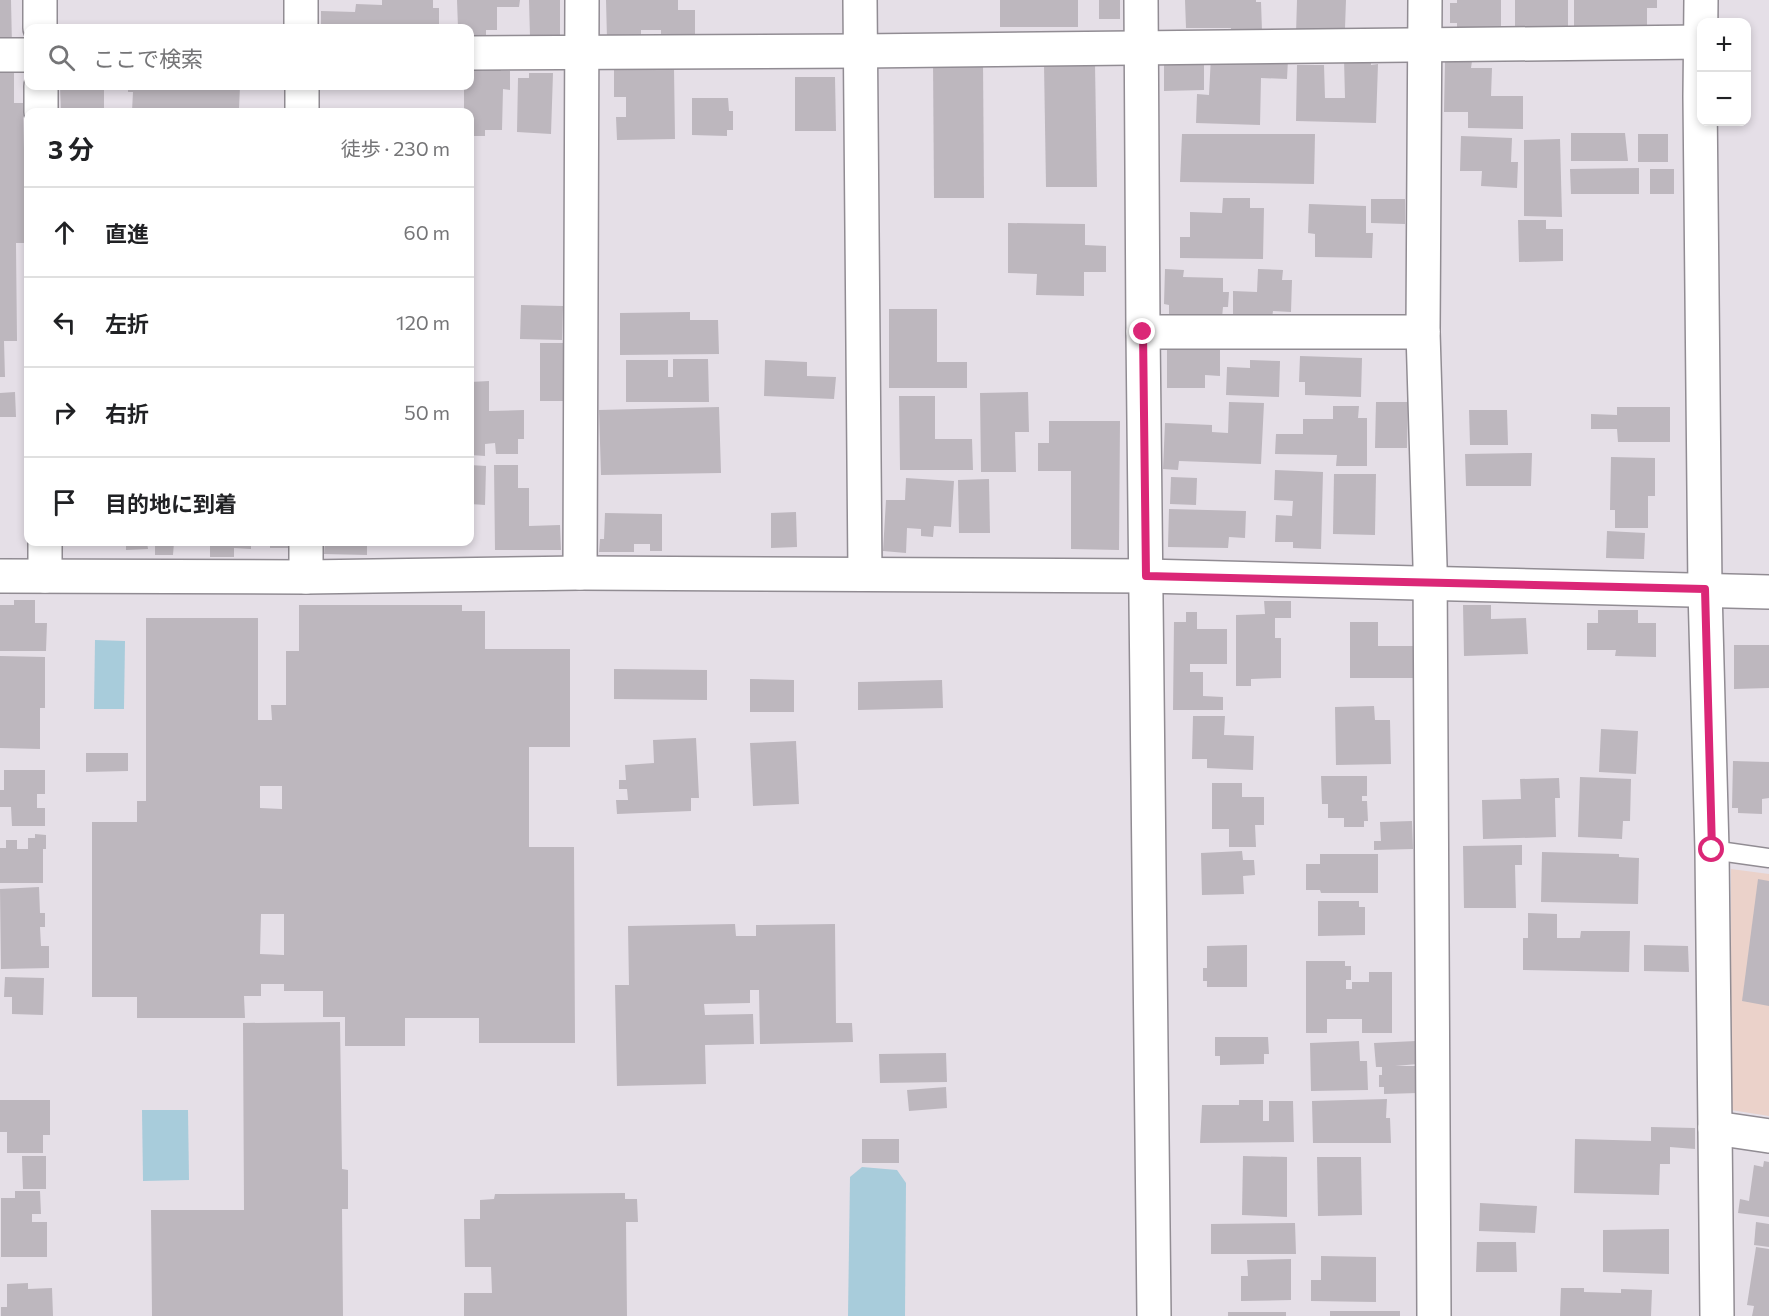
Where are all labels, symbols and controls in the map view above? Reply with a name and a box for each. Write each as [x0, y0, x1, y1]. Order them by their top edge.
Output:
map controls [1697, 18, 1751, 126]
button: + [1697, 18, 1751, 72]
search box [24, 24, 474, 90]
icon: search [45, 41, 78, 74]
text: ここで検索 [93, 45, 203, 72]
button: − [1697, 72, 1751, 126]
text: 3 分 [48, 133, 94, 164]
text: 徒歩 · 230 m [341, 136, 450, 160]
icon: ahead [48, 216, 81, 249]
text: 直進 [105, 220, 149, 247]
text: 60 m [404, 220, 450, 244]
icon: left [48, 306, 81, 339]
text: 左折 [105, 310, 149, 337]
text: 120 m [396, 310, 450, 334]
route end [1129, 318, 1155, 344]
icon: right [48, 396, 81, 429]
text: 右折 [105, 400, 149, 427]
text: 50 m [404, 400, 450, 424]
icon: arrive [48, 486, 81, 519]
text: 目的地に到着 [105, 490, 237, 517]
route start [1698, 836, 1724, 862]

